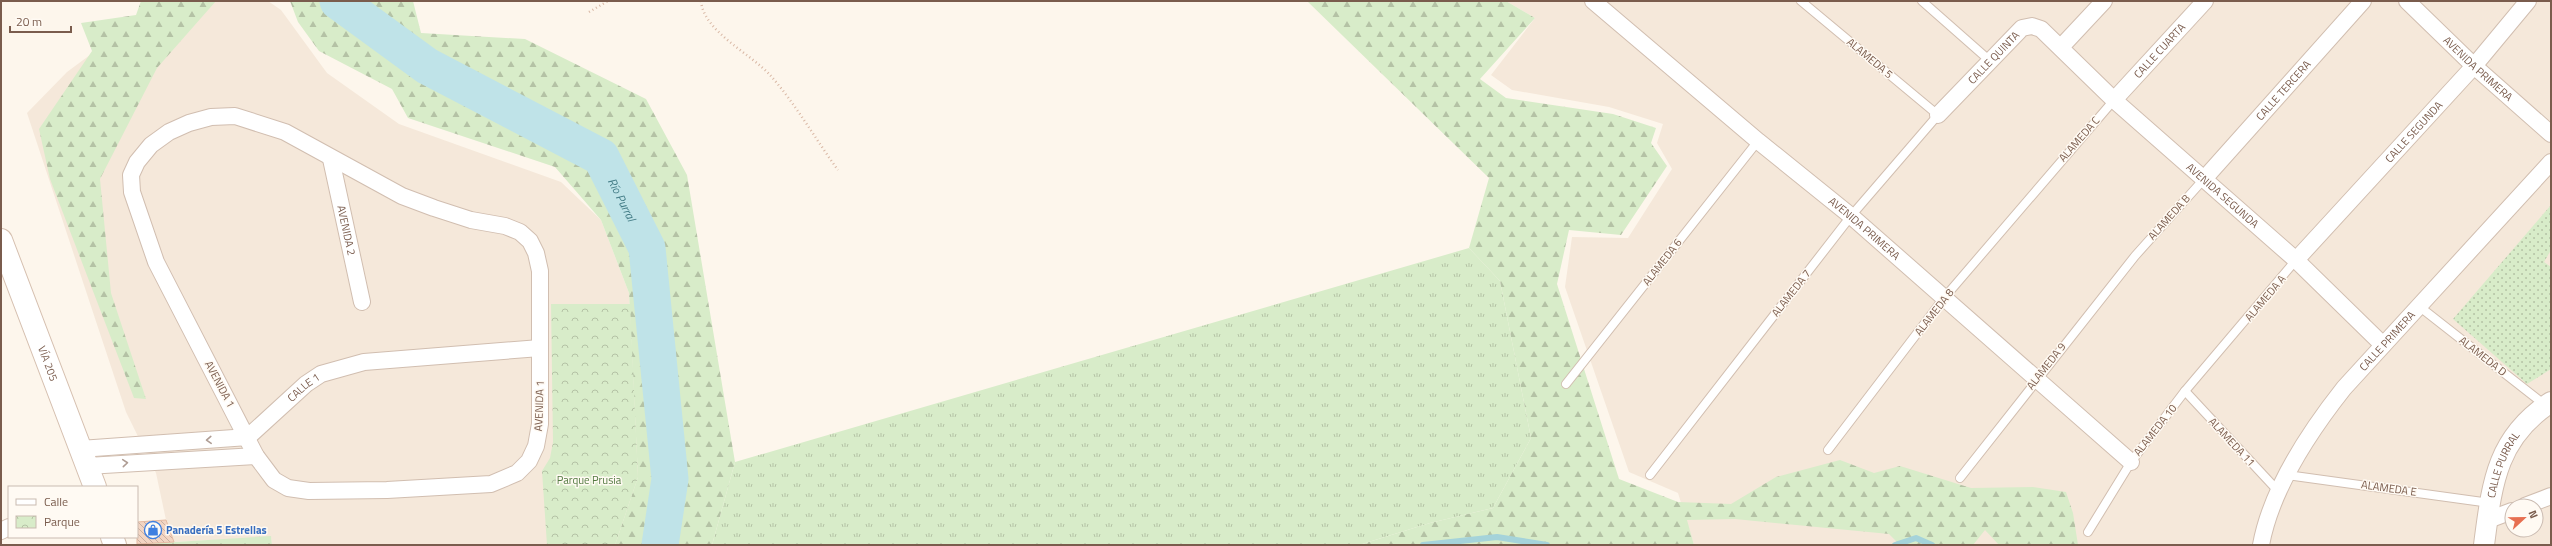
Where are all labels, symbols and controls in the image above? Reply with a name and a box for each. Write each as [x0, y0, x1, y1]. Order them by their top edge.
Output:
scale bar [10, 8, 71, 34]
text: 20 m [16, 12, 42, 31]
street label: CALLE CUARTA [2130, 19, 2189, 82]
street label: CALLE QUINTA [1964, 27, 2023, 87]
street label: AVENIDA PRIMERA [2440, 32, 2517, 105]
street label: ALAMEDA 5 [1843, 34, 1897, 82]
street label: CALLE TERCERA [2252, 56, 2315, 124]
street label: CALLE SEGUNDA [2381, 97, 2446, 166]
street label: ALAMEDA C [2055, 113, 2103, 165]
street label: AVENIDA SEGUNDA [2183, 159, 2263, 232]
water label: Río Purral [603, 174, 642, 226]
street label: ALAMEDA B [2144, 191, 2194, 243]
street label: AVENIDA PRIMERA [1825, 193, 1904, 264]
street label: AVENIDA 2 [333, 204, 360, 257]
street label: ALAMEDA 6 [1639, 235, 1685, 289]
street label: ALAMEDA 7 [1768, 266, 1814, 320]
street label: ALAMEDA A [2241, 271, 2289, 325]
street label: ALAMEDA 8 [1911, 285, 1957, 339]
street label: CALLE PRIMERA [2355, 307, 2419, 374]
street label: ALAMEDA D [2456, 332, 2510, 380]
street label: ALAMEDA 9 [2023, 339, 2069, 393]
street label: VÍA 205 [34, 343, 62, 383]
street label: AVENIDA 1 [201, 358, 239, 410]
street label: CALLE 1 [284, 369, 323, 405]
street label: AVENIDA 1 [530, 380, 548, 432]
street label: ALAMEDA 10 [2130, 401, 2180, 459]
street label: ALAMEDA 11 [2205, 414, 2259, 470]
street label: CALLE PURRAL [2483, 428, 2524, 499]
one-way arrow [206, 435, 212, 444]
one-way arrow [122, 459, 128, 468]
park label: Parque Prusia [557, 472, 622, 488]
street label: ALAMEDA E [2360, 476, 2418, 500]
legend [8, 486, 138, 538]
text: Calle [44, 492, 68, 511]
north arrow [2504, 498, 2544, 538]
text: N [2524, 508, 2542, 521]
text: Parque [44, 512, 80, 531]
shop icon: Panadería 5 Estrellas [143, 520, 163, 540]
place label: Panadería 5 Estrellas [166, 522, 267, 538]

